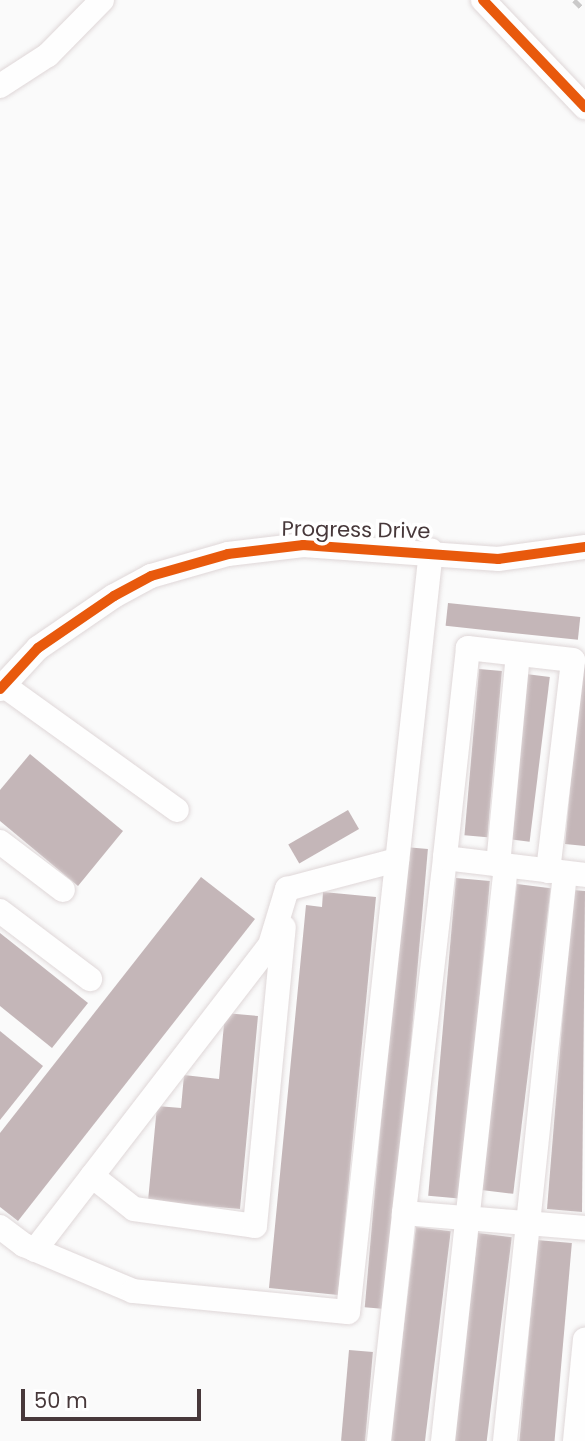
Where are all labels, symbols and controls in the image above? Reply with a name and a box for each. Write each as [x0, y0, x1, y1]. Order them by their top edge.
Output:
street label: Progress Drive [281, 516, 431, 544]
scale bar [24, 1374, 205, 1418]
text: 50 m [34, 1386, 88, 1415]

